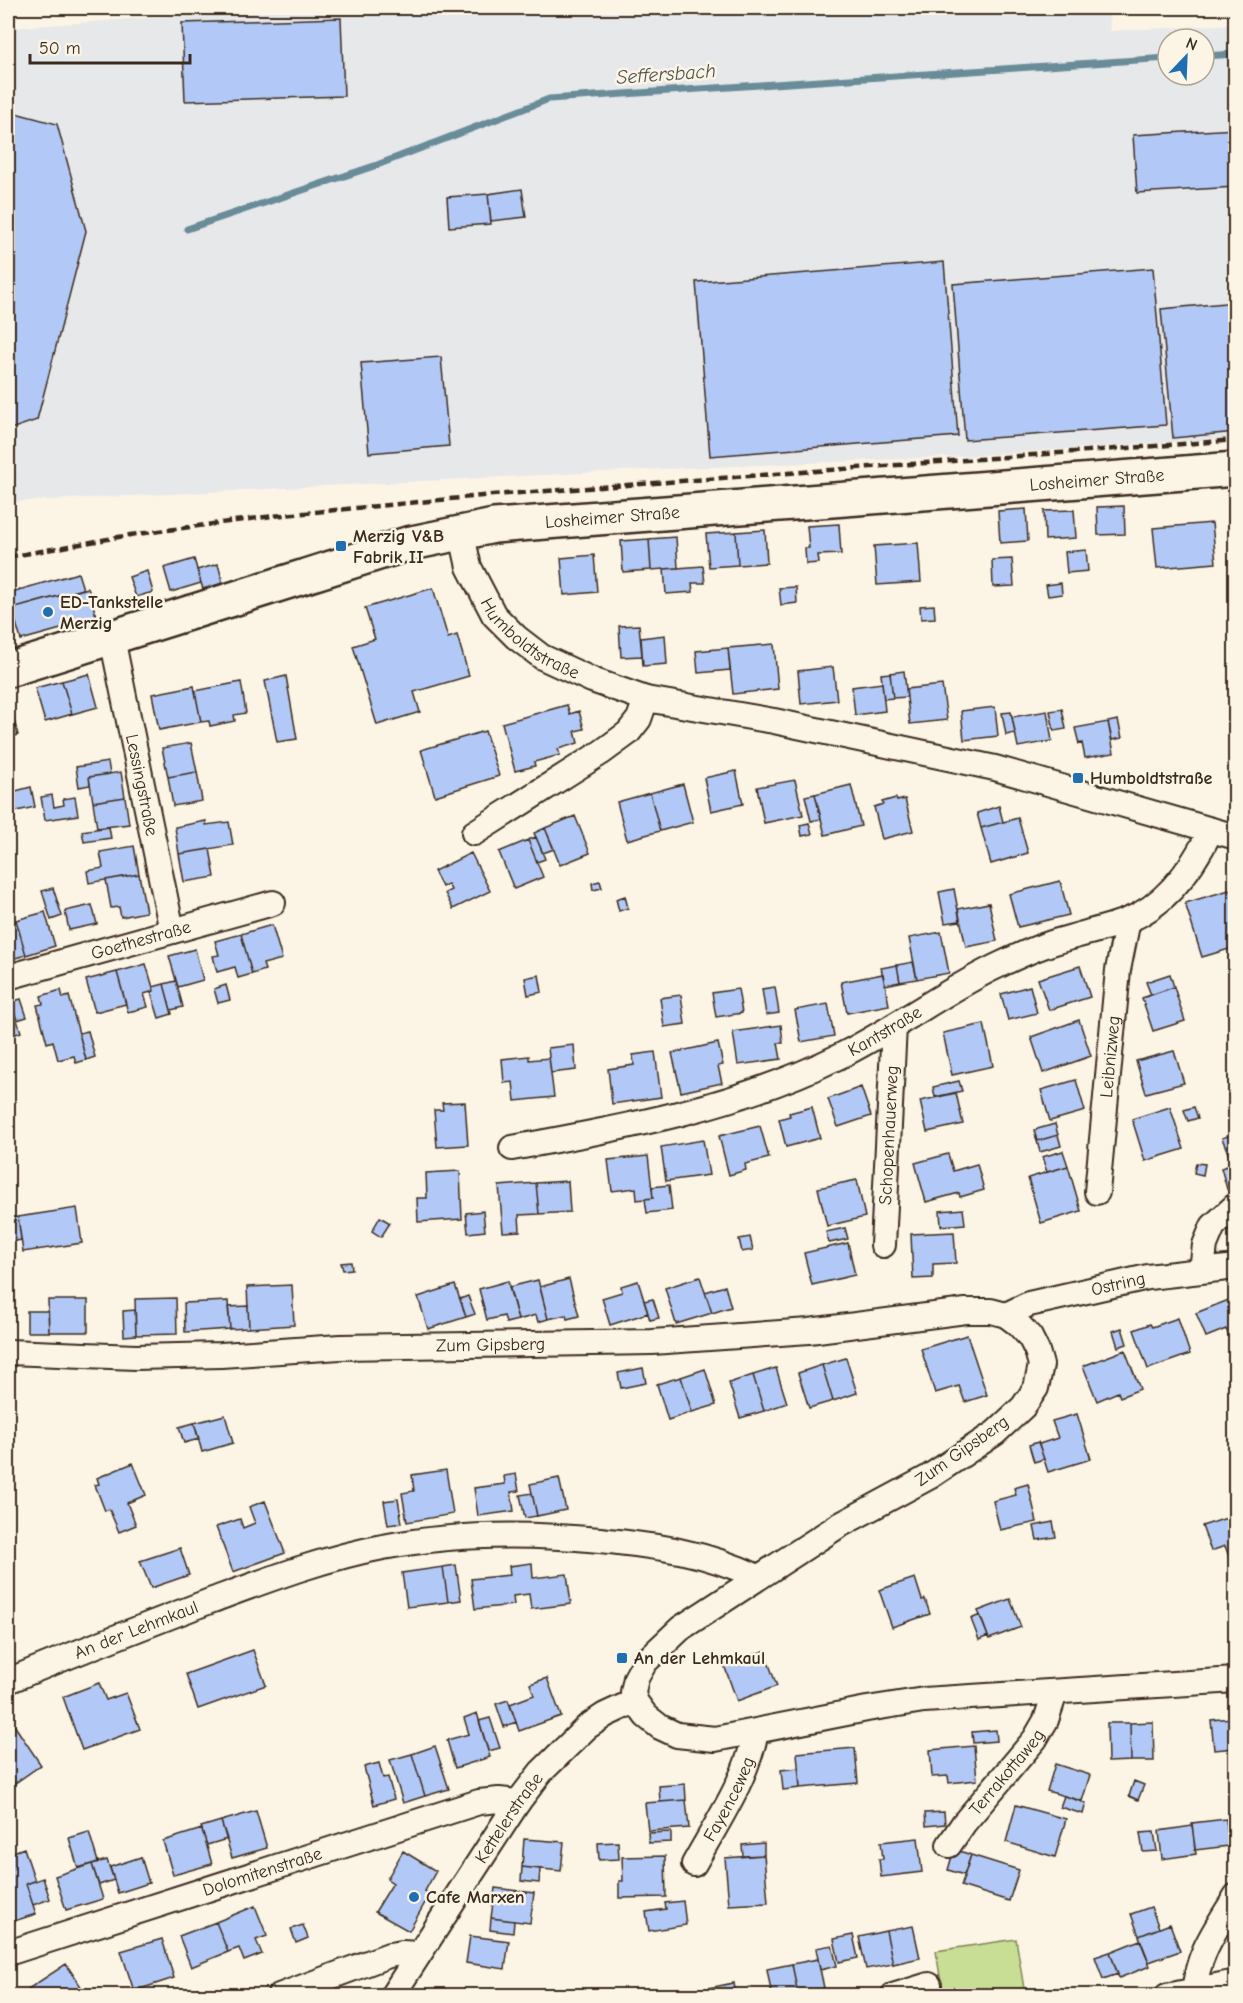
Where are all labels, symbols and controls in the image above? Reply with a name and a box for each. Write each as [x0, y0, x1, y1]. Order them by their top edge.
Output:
scale bar [30, 27, 190, 65]
north arrow [1156, 27, 1216, 87]
text: N [1183, 34, 1200, 54]
text: 50 m [39, 38, 81, 59]
water label: Seffersbach [615, 59, 717, 89]
street label: Losheimer Straße [1029, 464, 1165, 495]
street label: Losheimer Straße [544, 501, 681, 533]
place label: Merzig V&B Fabrik II [353, 526, 444, 568]
marker: Merzig V&B Fabrik II [334, 539, 348, 553]
place label: ED-Tankstelle Merzig [60, 592, 163, 634]
street label: Humboldtstraße [476, 594, 583, 683]
marker: ED-Tankstelle Merzig [41, 605, 55, 619]
street label: Lessingstraße [121, 732, 163, 838]
place label: Humboldtstraße [1090, 768, 1213, 789]
marker: Humboldtstraße [1071, 771, 1085, 785]
street label: Goethestraße [89, 916, 193, 964]
street label: Kantstraße [844, 1001, 925, 1061]
street label: Leibnizweg [1095, 1015, 1124, 1099]
street label: Schopenhauerweg [875, 1065, 903, 1205]
street label: Ostring [1089, 1267, 1147, 1300]
street label: Zum Gipsberg [436, 1333, 545, 1356]
street label: Zum Gipsberg [911, 1411, 1013, 1491]
street label: An der Lehmkaul [71, 1596, 201, 1663]
place label: An der Lehmkaul [634, 1648, 765, 1669]
marker: An der Lehmkaul [615, 1651, 629, 1665]
street label: Terrakottaweg [965, 1726, 1049, 1820]
street label: Fayenceweg [699, 1754, 759, 1845]
street label: Kettelerstraße [471, 1768, 547, 1867]
street label: Dolomitenstraße [200, 1843, 325, 1900]
place label: Cafe Marxen [426, 1887, 525, 1908]
marker: Cafe Marxen [407, 1890, 421, 1904]

